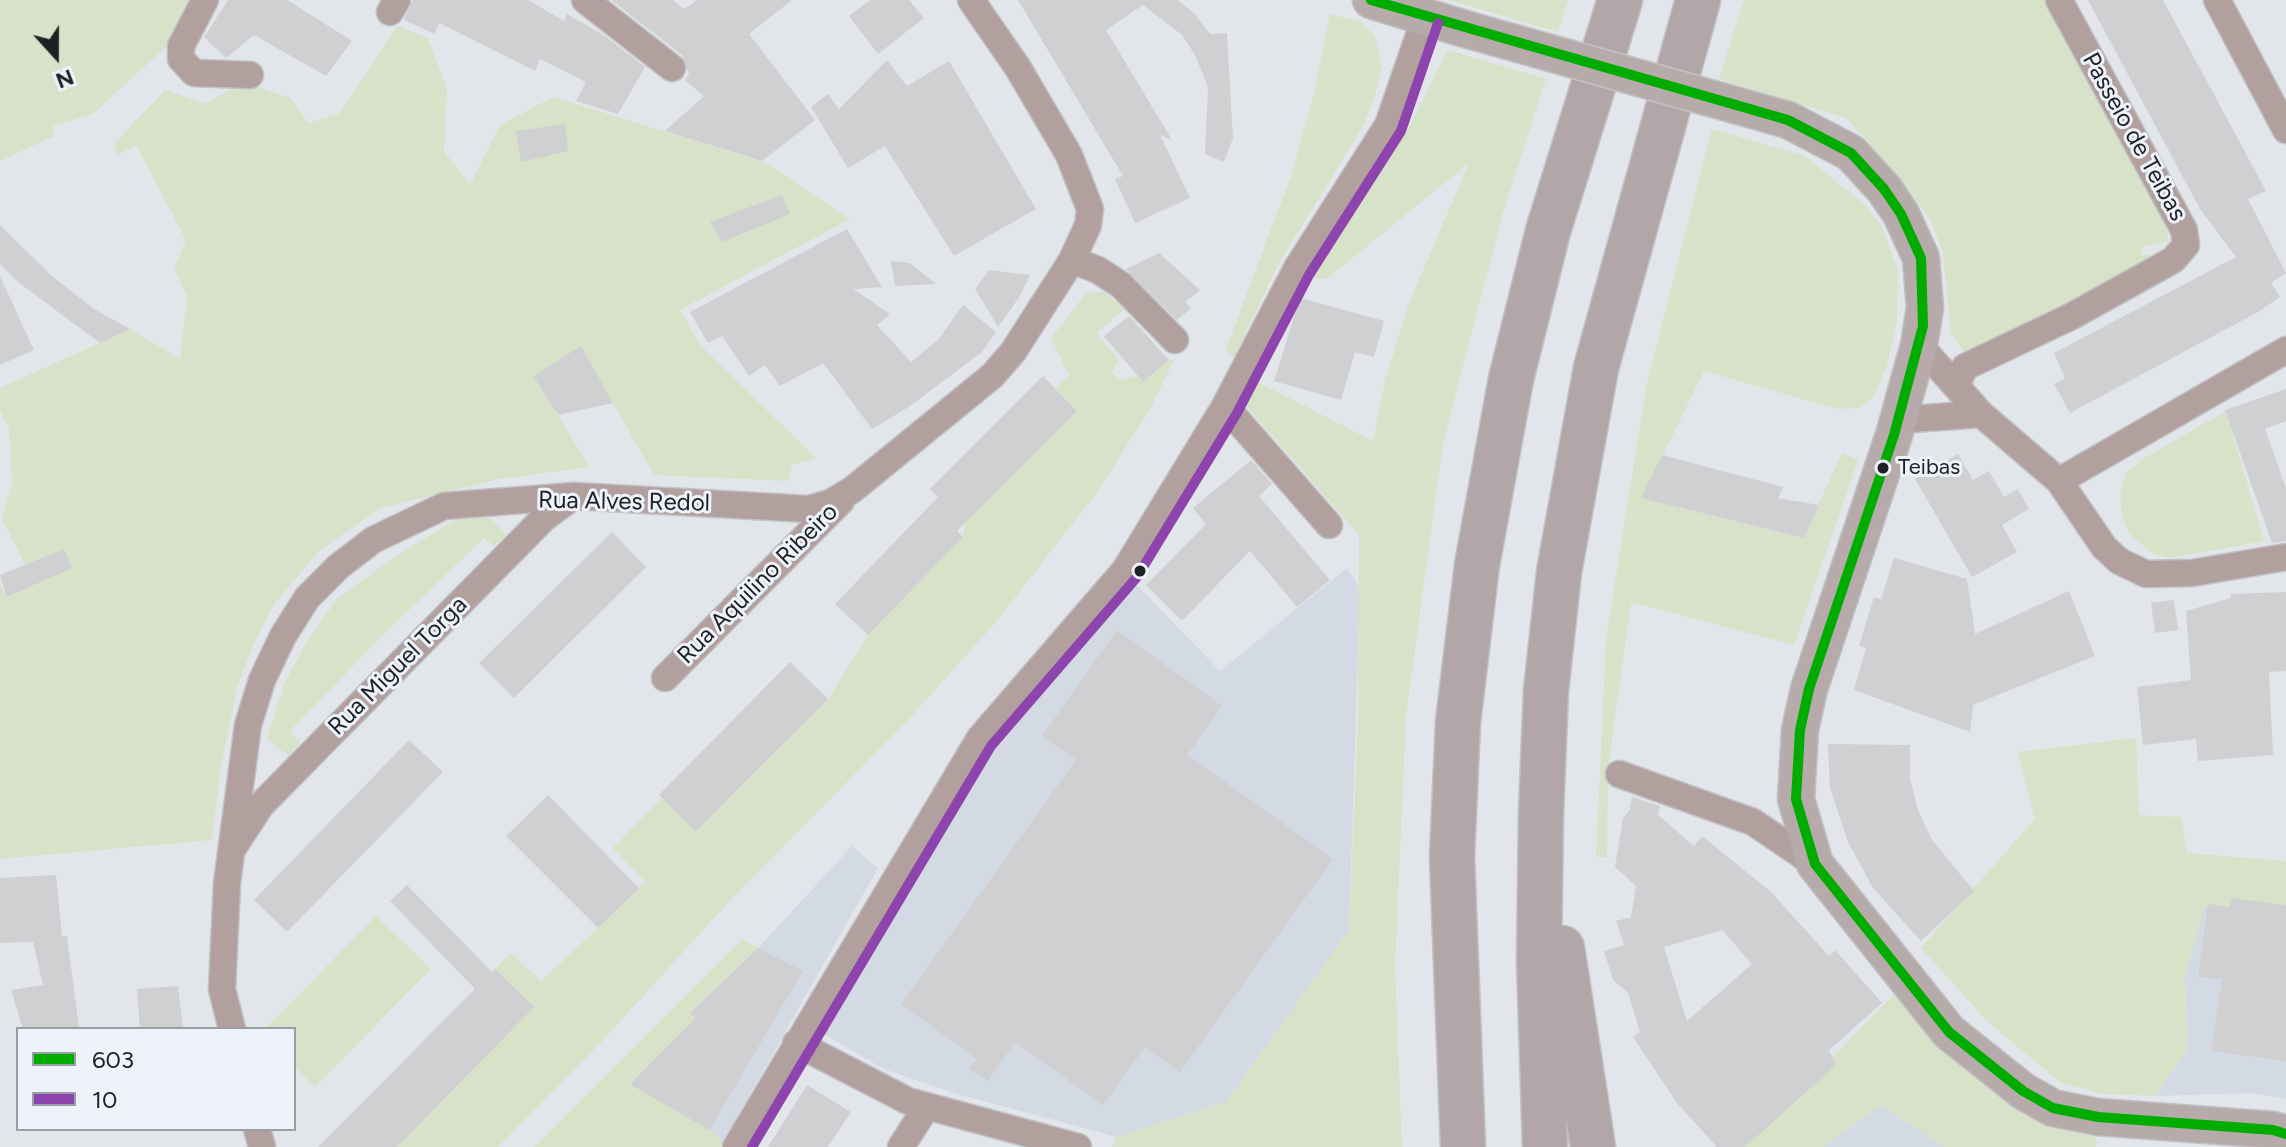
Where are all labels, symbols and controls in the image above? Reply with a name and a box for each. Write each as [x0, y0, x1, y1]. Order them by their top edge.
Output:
north arrow [16, 16, 96, 96]
street label: Passeio de Teibas [2076, 48, 2192, 226]
text: N [52, 63, 78, 95]
place label: Teibas [1898, 455, 1960, 481]
marker: Teibas [1875, 460, 1891, 476]
street label: Rua Alves Redol [538, 486, 710, 518]
street label: Rua Aquilino Ribeiro [672, 498, 844, 670]
unlabelled marker [1132, 563, 1148, 579]
street label: Rua Miguel Torga [323, 591, 473, 741]
legend [16, 1027, 296, 1131]
text: 603 [92, 1045, 134, 1074]
text: 10 [92, 1085, 117, 1114]

